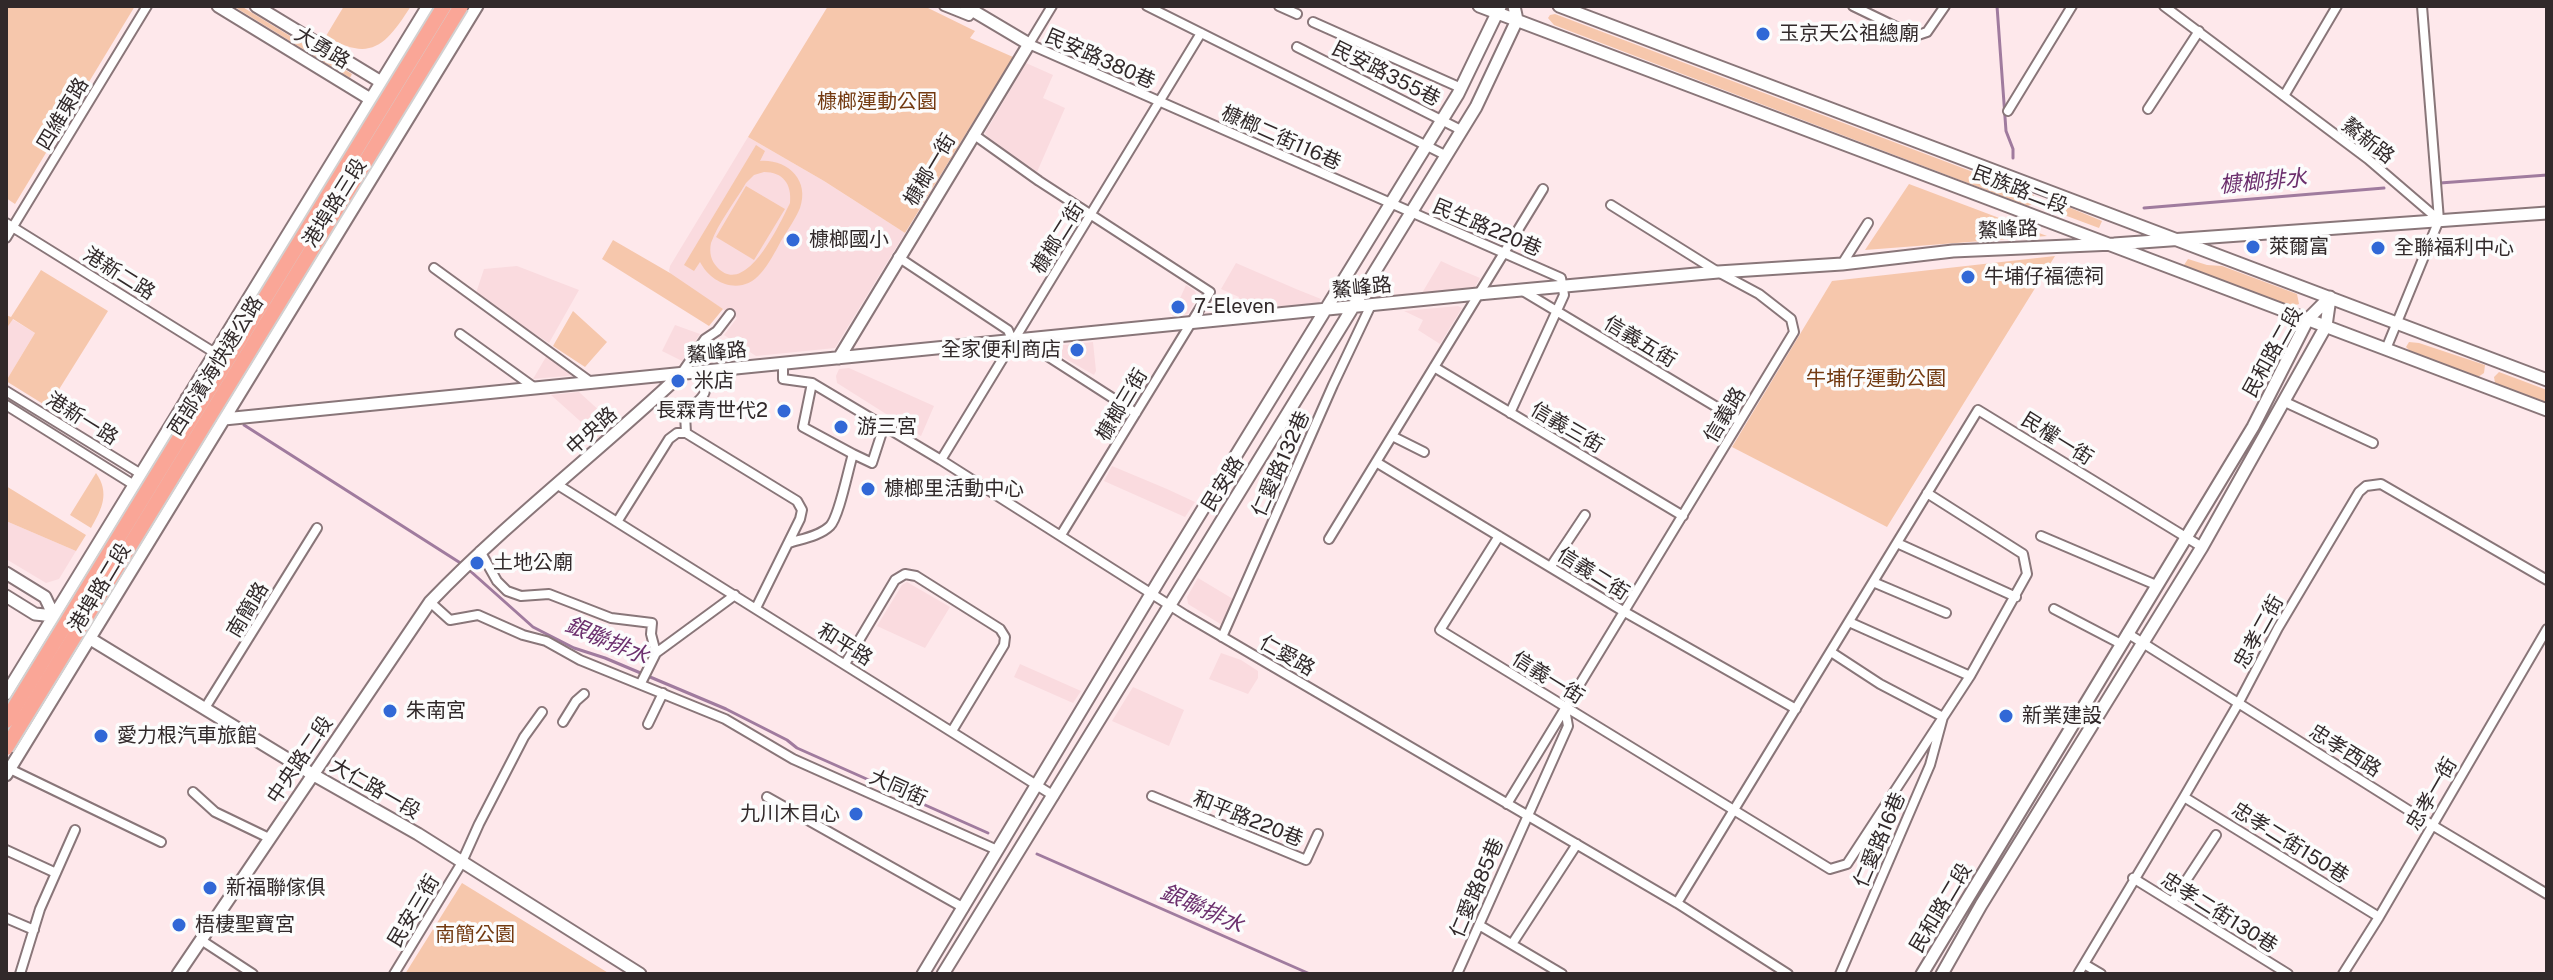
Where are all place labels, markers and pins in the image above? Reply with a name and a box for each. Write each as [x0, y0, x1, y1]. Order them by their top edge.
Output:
place label: 玉京天公祖總廟 [1779, 22, 1919, 46]
marker: 玉京天公祖總廟 [1754, 25, 1772, 43]
place label: 槺榔國小 [809, 228, 889, 252]
marker: 槺榔國小 [784, 231, 802, 249]
place label: 萊爾富 [2269, 235, 2329, 259]
place label: 全聯福利中心 [2394, 236, 2514, 260]
marker: 萊爾富 [2244, 238, 2262, 256]
marker: 全聯福利中心 [2369, 239, 2387, 257]
place label: 牛埔仔福德祠 [1984, 265, 2104, 289]
marker: 牛埔仔福德祠 [1959, 268, 1977, 286]
place label: 7-Eleven [1194, 295, 1275, 319]
marker: 7-Eleven [1169, 298, 1187, 316]
place label: 全家便利商店 [941, 338, 1061, 362]
marker: 全家便利商店 [1068, 341, 1086, 359]
place label: 米店 [694, 369, 734, 393]
marker: 米店 [669, 372, 687, 390]
place label: 長霖青世代2 [656, 399, 768, 423]
marker: 長霖青世代2 [775, 402, 793, 420]
place label: 游三宮 [857, 415, 917, 439]
marker: 游三宮 [832, 418, 850, 436]
place label: 槺榔里活動中心 [884, 477, 1024, 501]
marker: 槺榔里活動中心 [859, 480, 877, 498]
place label: 土地公廟 [493, 551, 573, 575]
marker: 土地公廟 [468, 554, 486, 572]
place label: 朱南宮 [406, 699, 466, 723]
marker: 朱南宮 [381, 702, 399, 720]
place label: 新業建設 [2022, 704, 2102, 728]
marker: 新業建設 [1997, 707, 2015, 725]
place label: 愛力根汽車旅館 [117, 724, 257, 748]
marker: 愛力根汽車旅館 [92, 727, 110, 745]
place label: 九川木目心 [740, 802, 840, 826]
marker: 九川木目心 [847, 805, 865, 823]
place label: 新福聯傢俱 [226, 876, 326, 900]
marker: 新福聯傢俱 [201, 879, 219, 897]
place label: 梧棲聖寶宮 [195, 913, 295, 937]
marker: 梧棲聖寶宮 [170, 916, 188, 934]

